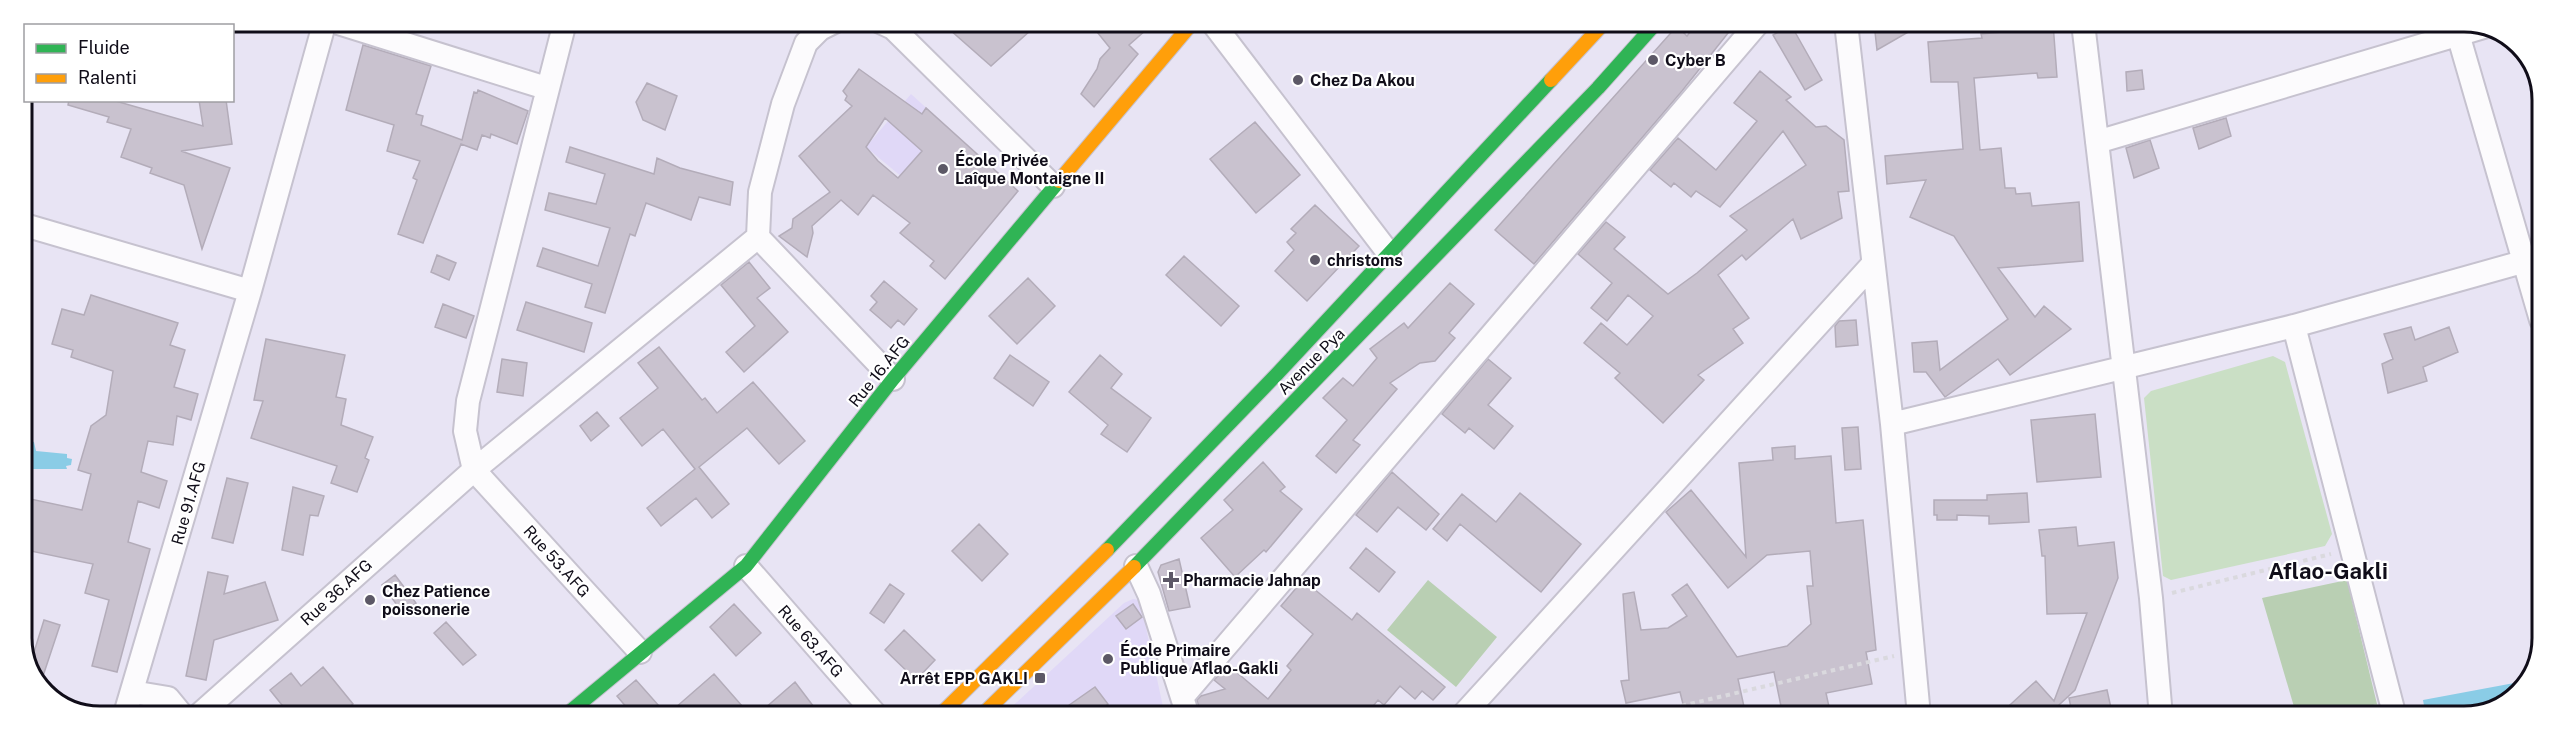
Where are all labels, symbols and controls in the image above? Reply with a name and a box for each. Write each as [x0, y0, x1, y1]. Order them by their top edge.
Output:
legend [24, 24, 234, 102]
text: Fluide [78, 37, 130, 58]
place label: Cyber B [1665, 51, 1726, 70]
marker: Cyber B [1646, 53, 1660, 67]
text: Ralenti [78, 67, 137, 88]
place label: Chez Da Akou [1310, 71, 1415, 90]
marker: Chez Da Akou [1291, 73, 1305, 87]
place label: École Privée Laîque Montaigne II [955, 150, 1104, 188]
marker: École Privée Laîque Montaigne II [936, 162, 950, 176]
place label: christoms [1327, 251, 1403, 270]
marker: christoms [1308, 253, 1322, 267]
street label: Avenue Pya [1274, 324, 1349, 399]
street label: Rue 16.AFG [845, 332, 914, 411]
street label: Rue 91.AFG [167, 459, 209, 547]
street label: Rue 53.AFG [519, 522, 594, 601]
street label: Rue 36.AFG [297, 555, 376, 629]
district label: Aflao-Gakli [2268, 558, 2388, 584]
place label: Pharmacie Jahnap [1183, 571, 1321, 590]
marker: Pharmacie Jahnap [1164, 573, 1178, 587]
place label: Chez Patience poissonerie [382, 582, 490, 619]
marker: Chez Patience poissonerie [363, 593, 377, 607]
street label: Rue 63.AFG [774, 601, 847, 681]
place label: École Primaire Publique Aflao-Gakli [1120, 640, 1278, 678]
marker: École Primaire Publique Aflao-Gakli [1101, 652, 1115, 666]
place label: Arrêt EPP GAKLI [900, 669, 1028, 688]
marker: Arrêt EPP GAKLI [1033, 671, 1047, 685]

